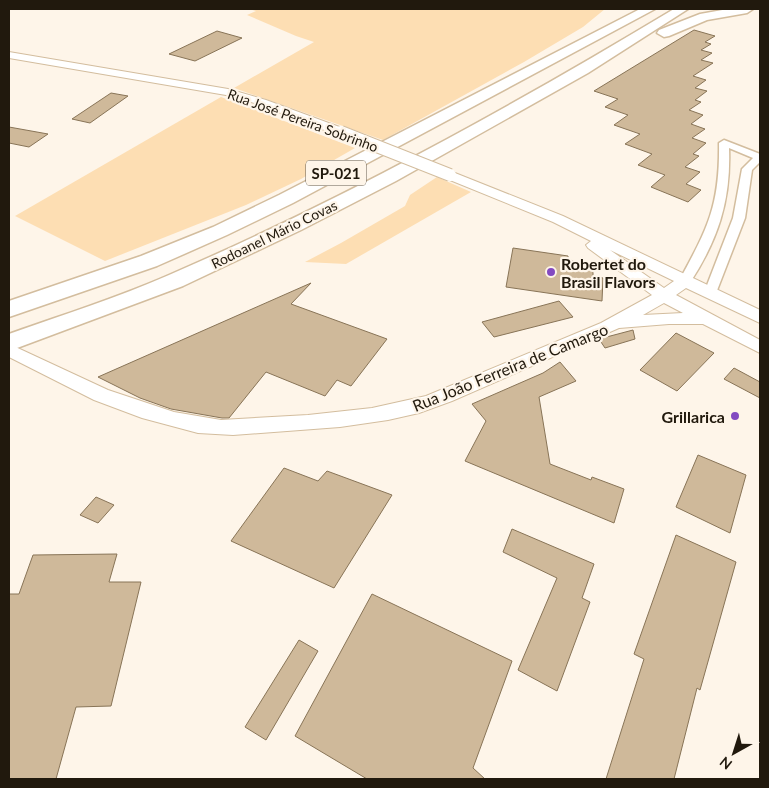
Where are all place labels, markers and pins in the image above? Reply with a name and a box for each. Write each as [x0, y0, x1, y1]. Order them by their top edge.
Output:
place label: Robertet do Brasil Flavors [561, 254, 656, 291]
marker: Robertet do Brasil Flavors [545, 266, 557, 278]
place label: Grillarica [662, 407, 725, 426]
marker: Grillarica [729, 410, 741, 422]

